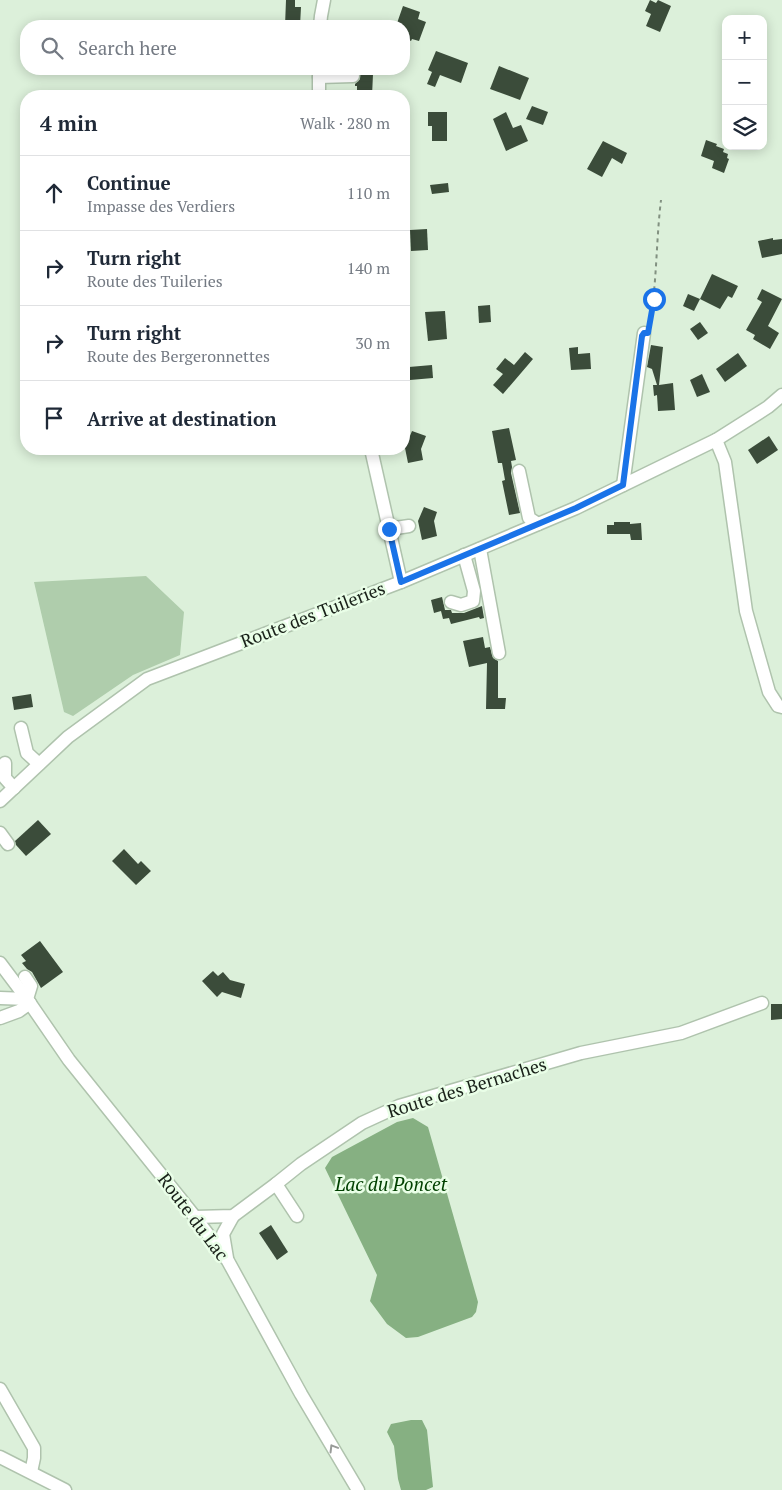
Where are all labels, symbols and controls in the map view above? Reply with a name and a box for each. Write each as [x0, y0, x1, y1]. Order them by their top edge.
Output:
map controls [722, 15, 767, 150]
button: + [722, 15, 767, 60]
search box [20, 20, 410, 75]
icon: search [38, 34, 66, 62]
text: Search here [78, 35, 177, 60]
button: − [722, 60, 767, 105]
button: layers [722, 105, 767, 150]
text: 4 min [40, 109, 97, 137]
text: Walk · 280 m [300, 112, 390, 134]
text: Continue [87, 170, 171, 195]
icon: ahead [40, 179, 68, 207]
text: 110 m [347, 182, 390, 204]
text: Impasse des Verdiers [87, 195, 235, 217]
text: Turn right [87, 245, 181, 270]
icon: right [40, 254, 68, 282]
text: 140 m [347, 257, 390, 279]
text: Route des Tuileries [87, 270, 223, 292]
route start [643, 288, 666, 311]
text: Turn right [87, 320, 181, 345]
icon: right [40, 329, 68, 357]
text: 30 m [355, 332, 390, 354]
text: Route des Bergeronnettes [87, 345, 270, 367]
icon: arrive [40, 404, 68, 432]
text: Arrive at destination [87, 406, 276, 431]
route end [378, 518, 401, 541]
street label: Route des Tuileries [237, 575, 388, 653]
street label: Route des Bernaches [384, 1051, 549, 1123]
street label: Route du Lac [153, 1168, 235, 1265]
water label: Lac du Poncet [334, 1171, 448, 1196]
one-way arrow [329, 1444, 339, 1453]

